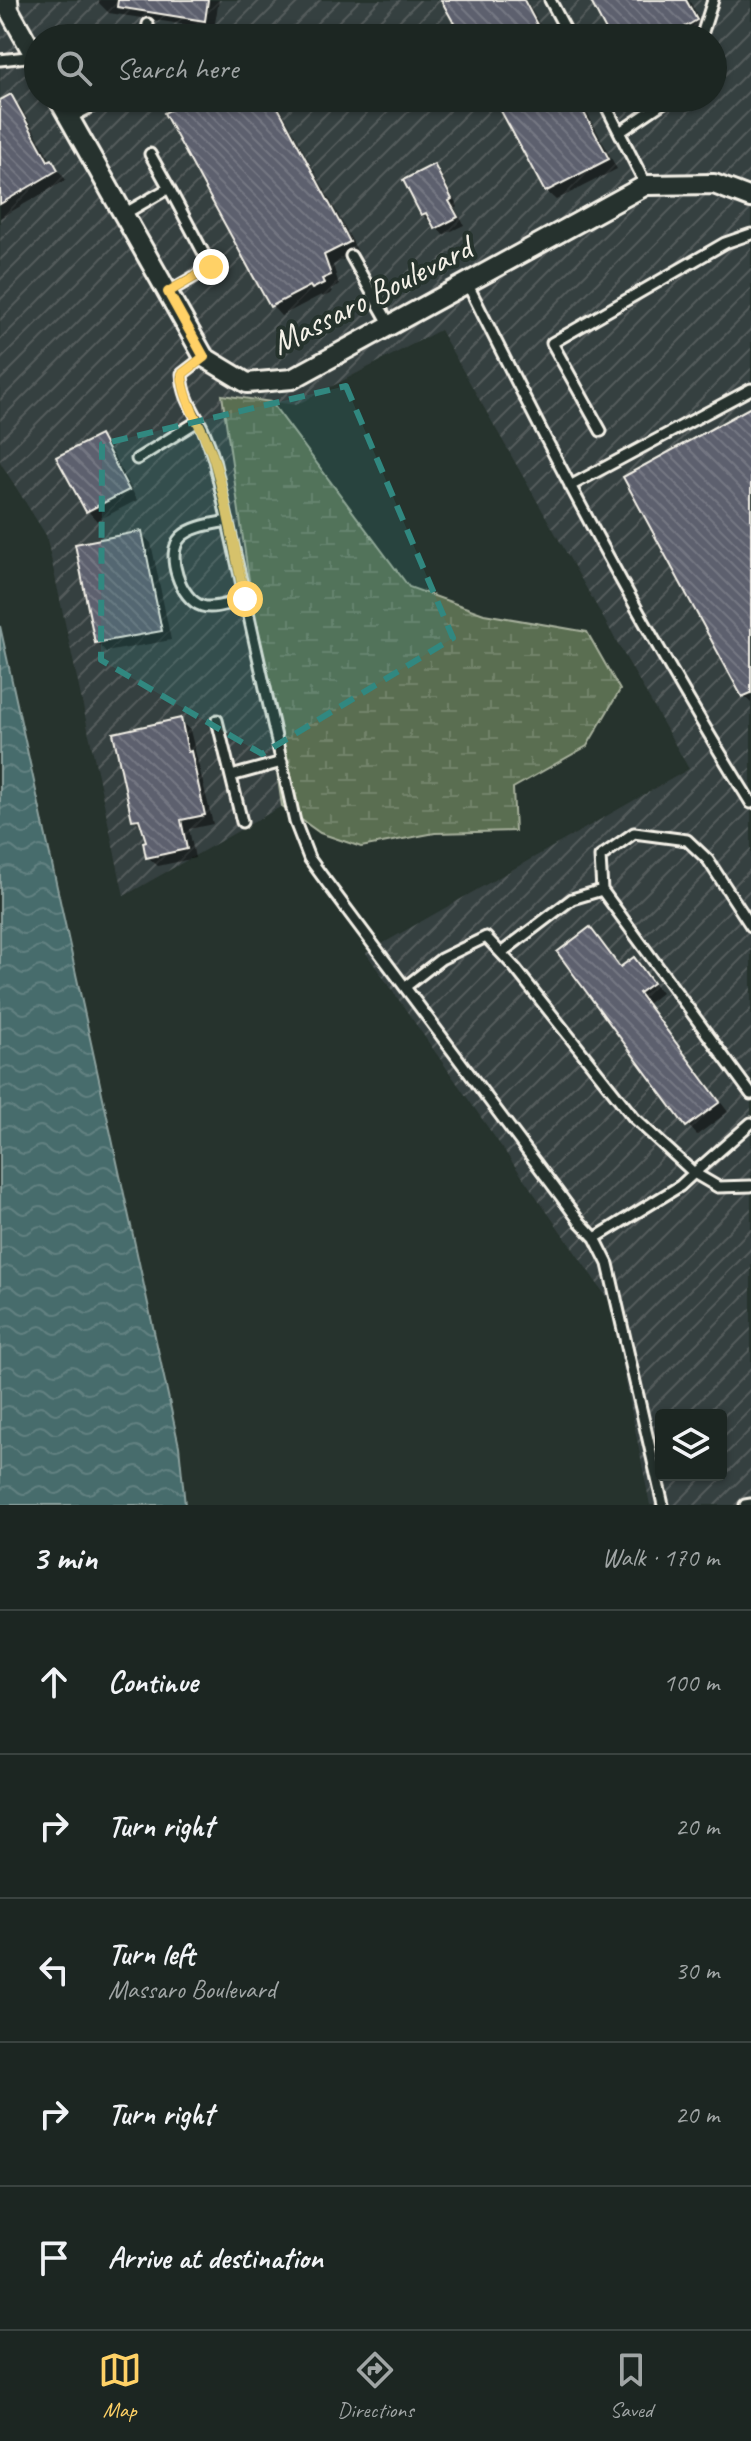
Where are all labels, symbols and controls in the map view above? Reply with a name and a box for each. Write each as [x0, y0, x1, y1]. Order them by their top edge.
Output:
search box [24, 24, 727, 112]
icon: search [52, 46, 96, 90]
text: Search here [116, 49, 238, 87]
street label: Massaro Boulevard [263, 224, 483, 364]
route end [193, 249, 229, 285]
route start [227, 581, 263, 617]
map controls [655, 1409, 727, 1481]
button: layers [655, 1409, 727, 1481]
text: 3 min [32, 1536, 97, 1579]
text: Walk · 170 m [602, 1541, 719, 1574]
icon: ahead [32, 1660, 76, 1704]
text: Continue [108, 1663, 198, 1701]
text: 100 m [663, 1666, 719, 1699]
icon: right [32, 1804, 76, 1848]
text: Turn right [108, 1807, 213, 1845]
text: 20 m [675, 1810, 719, 1843]
text: Turn left [108, 1935, 195, 1973]
icon: left [32, 1948, 76, 1992]
text: 30 m [675, 1954, 719, 1987]
text: Massaro Boulevard [108, 1973, 276, 2006]
icon: right [32, 2092, 76, 2136]
text: Turn right [108, 2095, 213, 2133]
text: 20 m [675, 2098, 719, 2131]
icon: arrive [32, 2236, 76, 2280]
text: Arrive at destination [108, 2239, 323, 2277]
tab: Map [98, 2348, 142, 2424]
tab: Directions [337, 2348, 414, 2424]
tab: Saved [609, 2348, 653, 2424]

